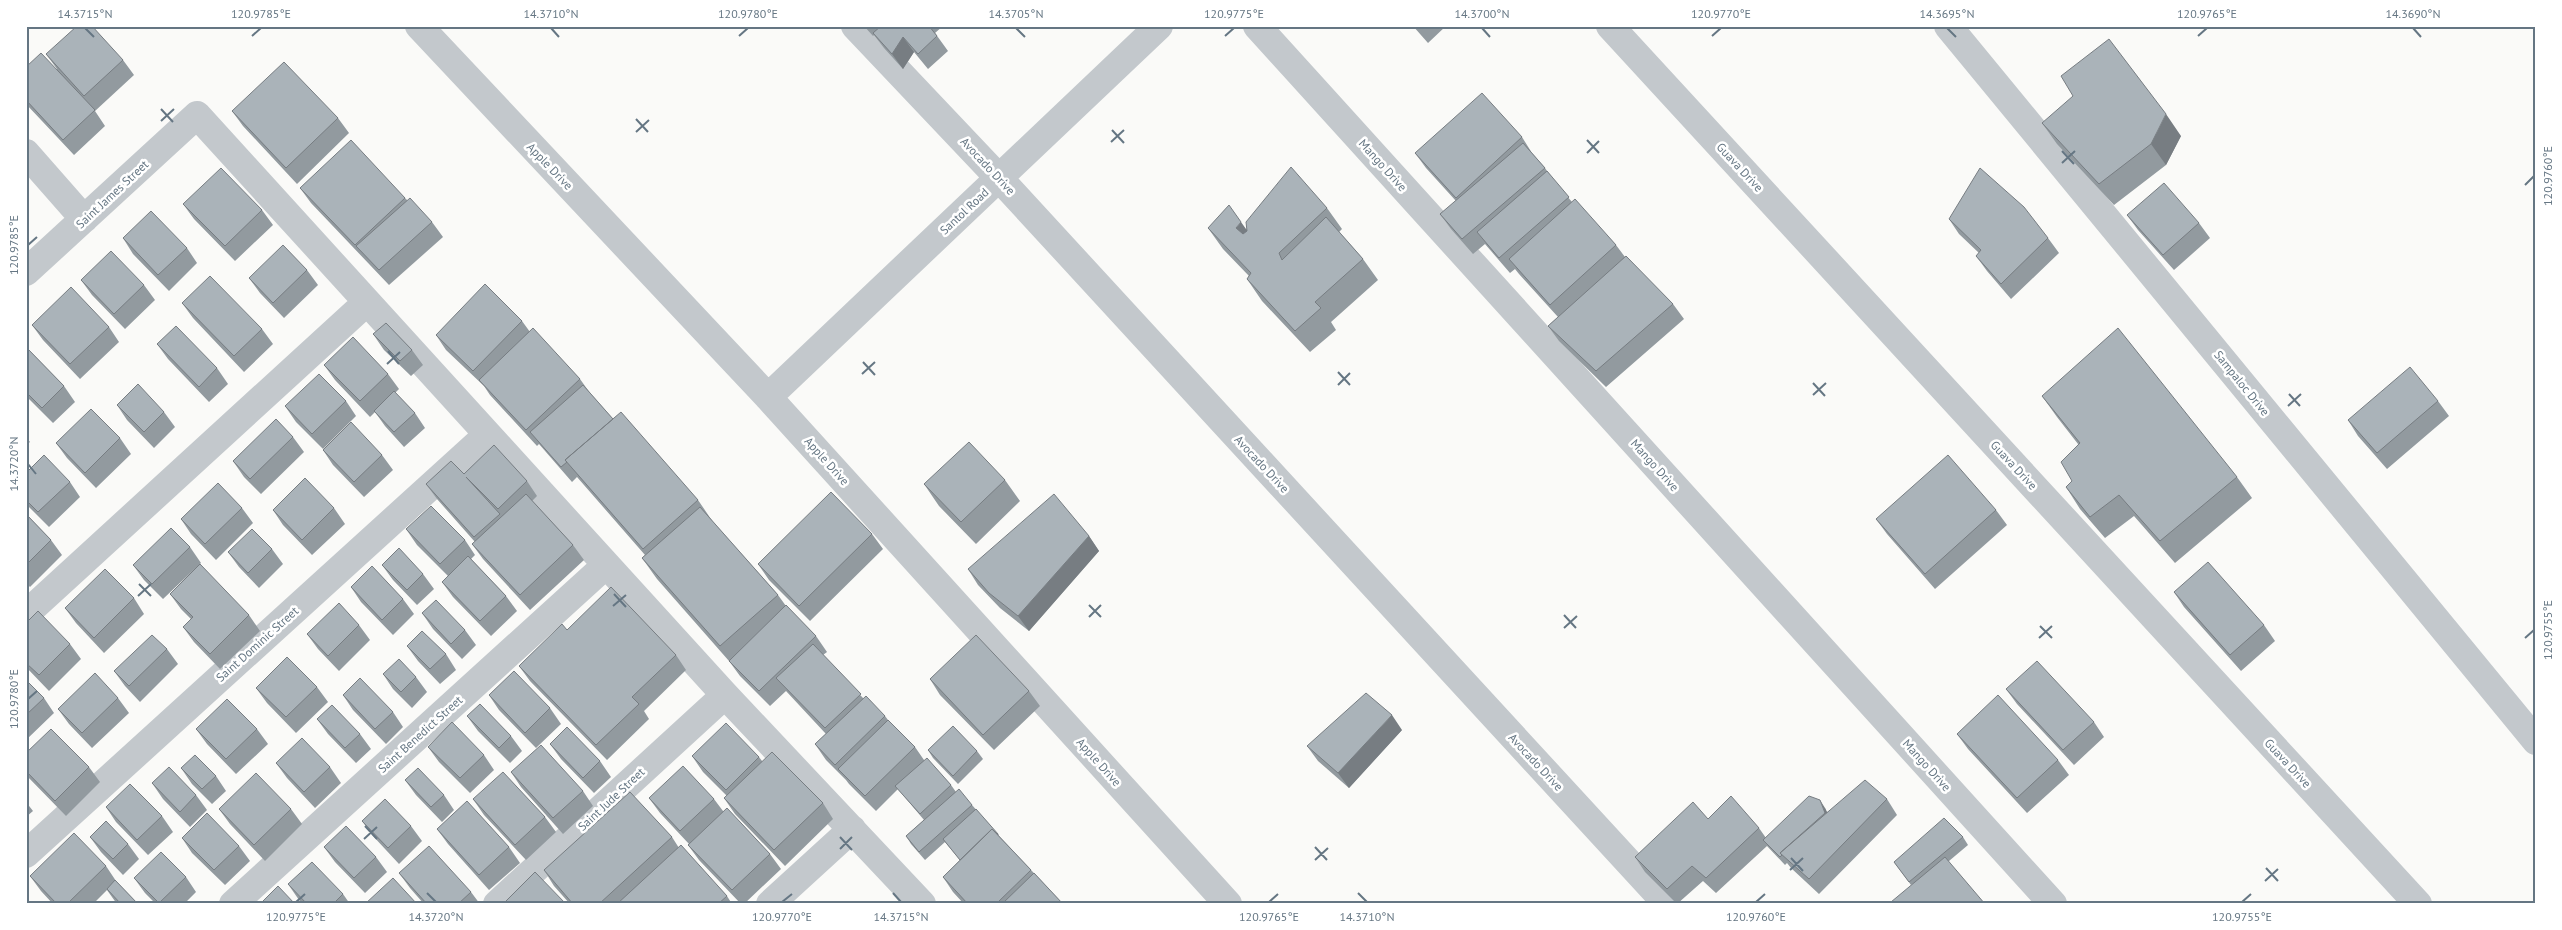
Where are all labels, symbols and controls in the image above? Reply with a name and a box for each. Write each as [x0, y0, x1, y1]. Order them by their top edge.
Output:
text: 14.3715°N [58, 6, 112, 21]
text: 120.9785°E [231, 6, 291, 21]
text: 14.3710°N [524, 6, 578, 21]
text: 120.9780°E [718, 6, 778, 21]
text: 14.3705°N [989, 6, 1043, 21]
text: 120.9775°E [1204, 6, 1264, 21]
text: 14.3700°N [1455, 6, 1509, 21]
text: 120.9770°E [1691, 6, 1751, 21]
text: 14.3695°N [1920, 6, 1974, 21]
text: 120.9765°E [2177, 6, 2237, 21]
text: 14.3690°N [2386, 6, 2440, 21]
street label: Avocado Drive [958, 134, 1018, 198]
street label: Mango Drive [1356, 136, 1410, 194]
street label: Apple Drive [524, 139, 576, 193]
street label: Guava Drive [1714, 139, 1766, 195]
text: 120.9760°E [2540, 146, 2555, 206]
street label: Saint James Street [73, 157, 151, 231]
street label: Santol Road [936, 185, 992, 237]
text: 120.9785°E [6, 215, 21, 275]
street label: Sampaloc Drive [2211, 347, 2273, 419]
street label: Avocado Drive [1232, 432, 1292, 496]
street label: Apple Drive [801, 434, 853, 488]
street label: Mango Drive [1628, 436, 1682, 494]
text: 14.3720°N [6, 437, 21, 491]
street label: Guava Drive [1988, 437, 2040, 493]
text: 120.9755°E [2540, 600, 2555, 660]
street label: Saint Dominic Street [213, 603, 301, 685]
text: 120.9780°E [6, 669, 21, 729]
street label: Saint Benedict Street [375, 692, 465, 776]
street label: Avocado Drive [1506, 730, 1566, 794]
street label: Apple Drive [1073, 735, 1125, 789]
street label: Guava Drive [2262, 735, 2314, 791]
street label: Mango Drive [1900, 736, 1954, 794]
street label: Saint Jude Street [575, 764, 647, 834]
text: 120.9775°E [266, 909, 326, 924]
text: 14.3720°N [409, 909, 463, 924]
text: 120.9770°E [752, 909, 812, 924]
text: 14.3715°N [874, 909, 928, 924]
text: 120.9765°E [1239, 909, 1299, 924]
text: 14.3710°N [1340, 909, 1394, 924]
text: 120.9760°E [1726, 909, 1786, 924]
text: 120.9755°E [2212, 909, 2272, 924]

